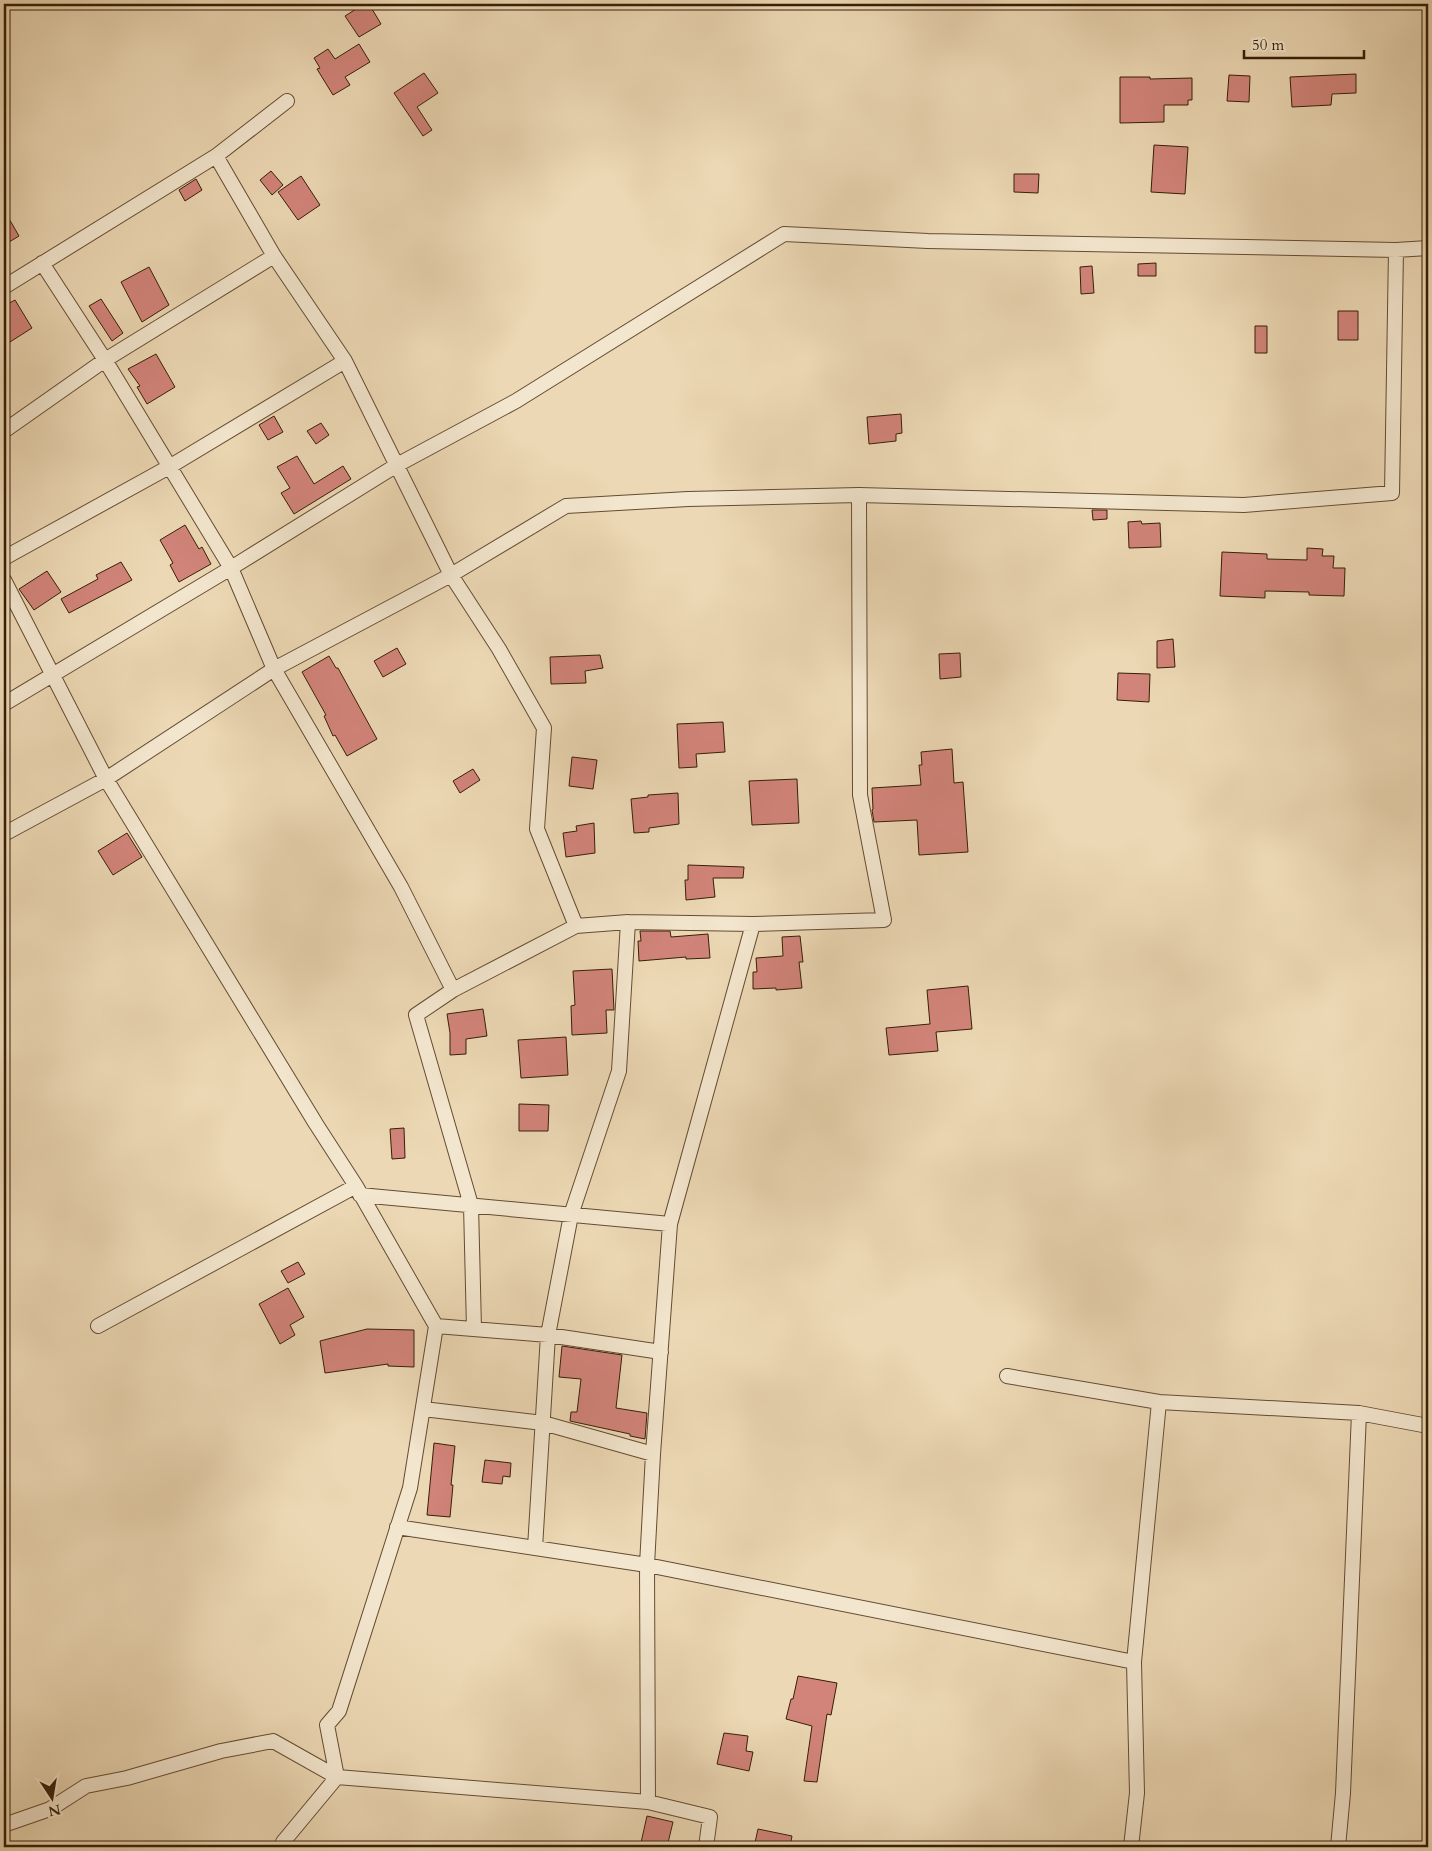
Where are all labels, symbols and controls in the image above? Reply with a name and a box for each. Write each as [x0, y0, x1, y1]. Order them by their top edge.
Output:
scale bar [1244, 28, 1364, 60]
text: 50 m [1252, 35, 1284, 55]
north arrow [28, 1774, 78, 1824]
text: N [47, 1800, 63, 1821]

